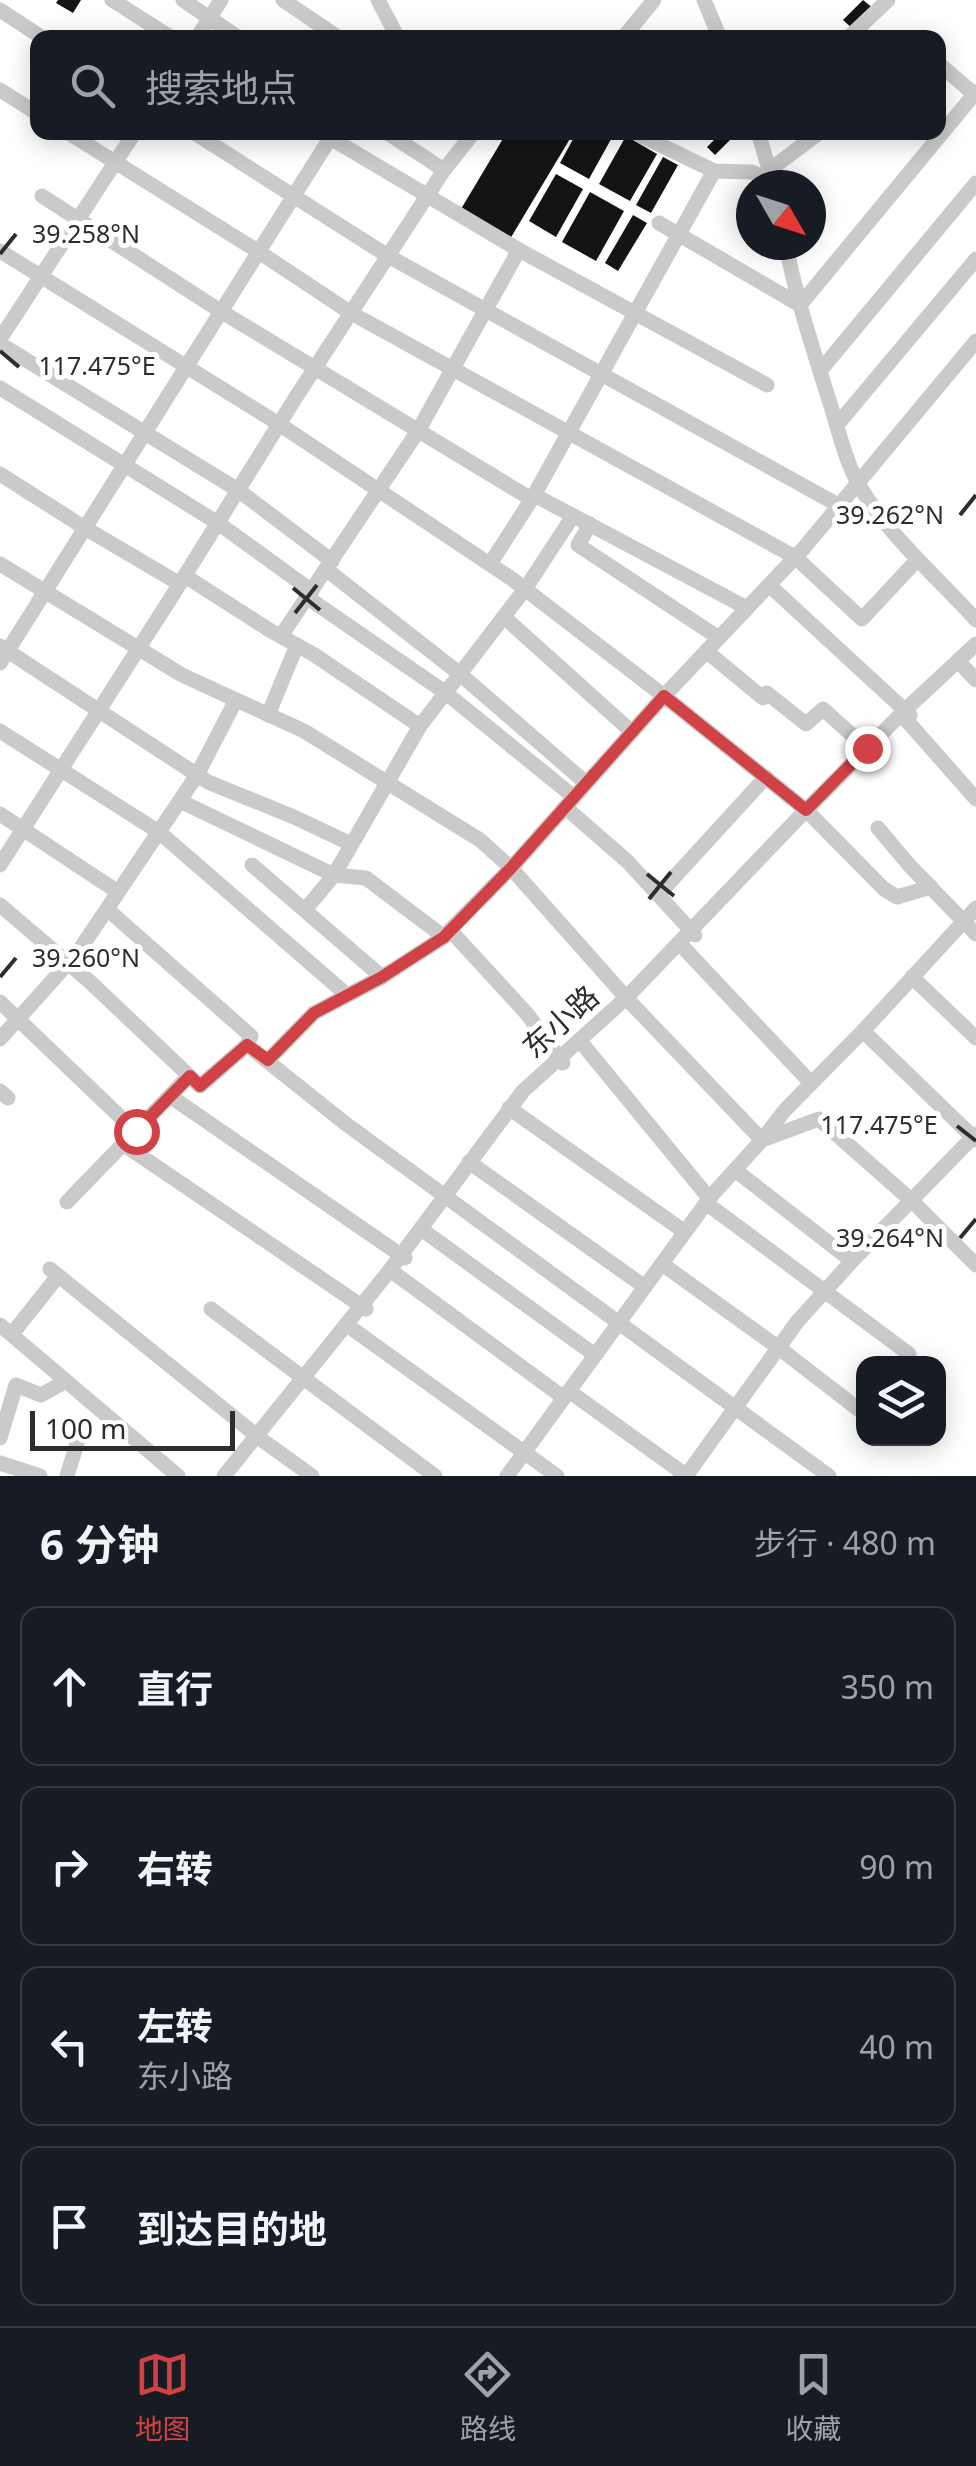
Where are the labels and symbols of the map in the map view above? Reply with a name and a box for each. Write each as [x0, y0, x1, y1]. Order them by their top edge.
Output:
north arrow [736, 170, 826, 260]
text: 39.258°N [32, 216, 140, 250]
text: 117.475°E [38, 348, 156, 382]
text: 39.262°N [836, 497, 944, 531]
route end [845, 726, 891, 772]
text: 39.260°N [32, 940, 140, 974]
street label: 东小路 [513, 976, 607, 1066]
text: 117.475°E [820, 1107, 938, 1141]
route start [114, 1109, 160, 1155]
text: 39.264°N [836, 1220, 944, 1254]
scale bar [30, 1406, 235, 1450]

